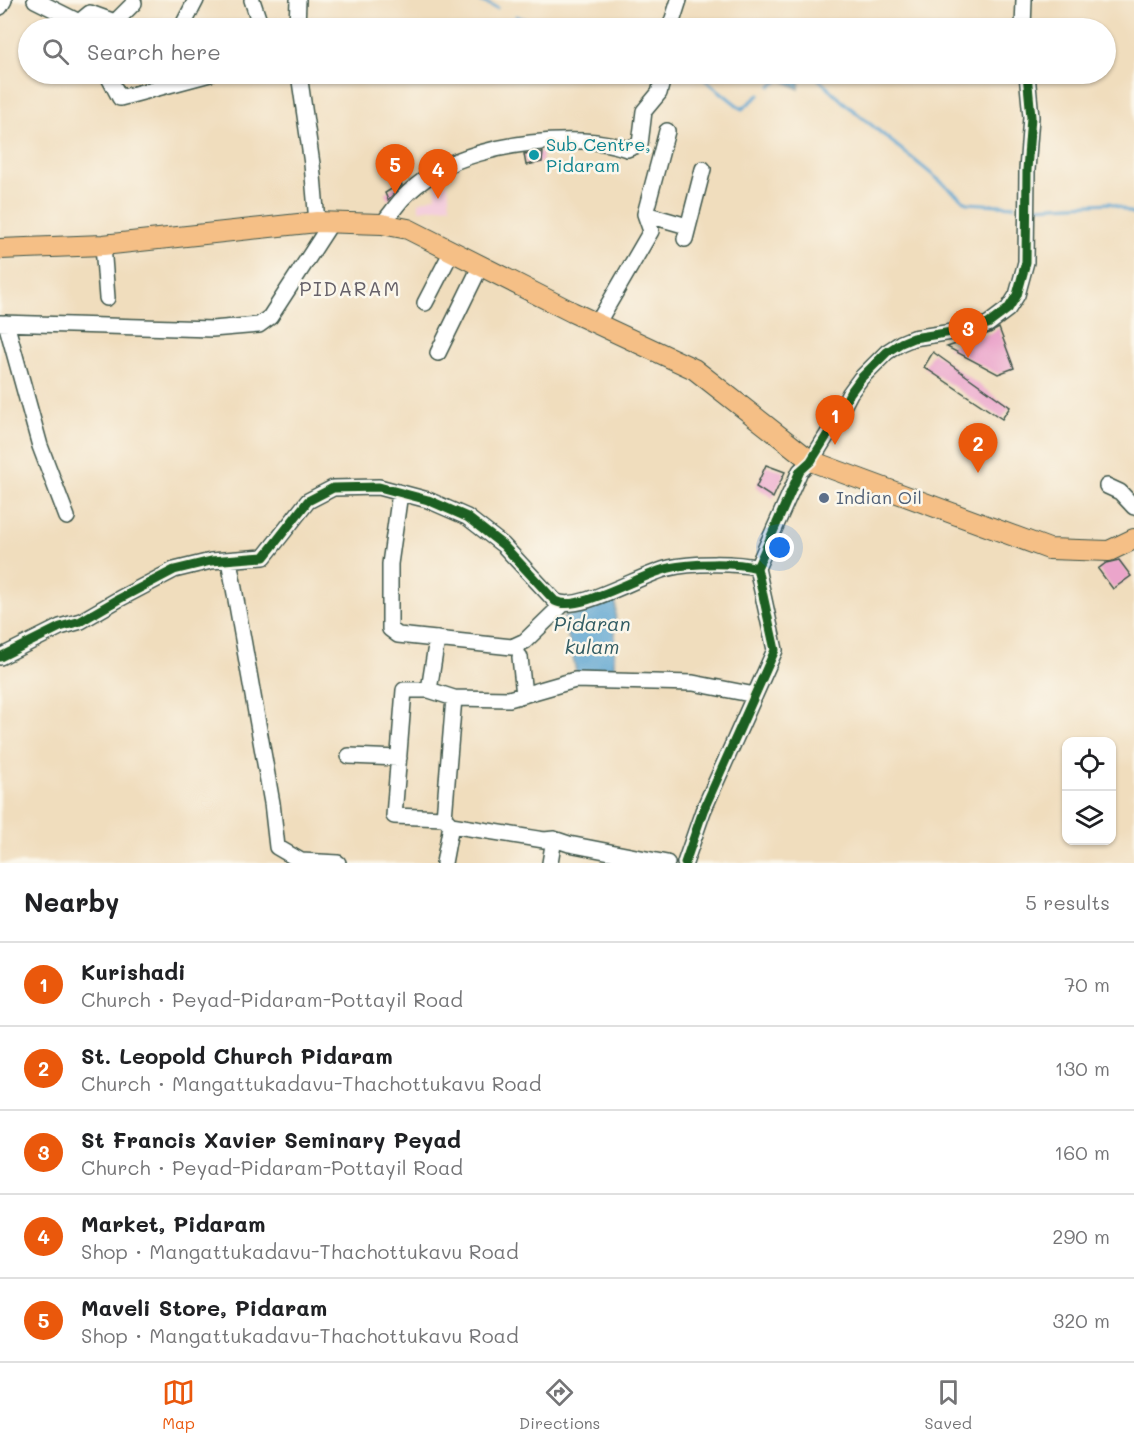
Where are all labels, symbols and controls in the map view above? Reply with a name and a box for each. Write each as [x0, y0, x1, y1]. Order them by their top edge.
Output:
search box [18, 18, 1116, 84]
icon: search [39, 35, 72, 68]
text: Search here [87, 37, 221, 66]
place label: Sub Centre, Pidaram [546, 132, 651, 177]
pin: 5 [376, 144, 414, 194]
marker: Sub Centre, Pidaram [527, 148, 541, 162]
pin: 4 [418, 150, 458, 199]
district label: PIDARAM [299, 275, 401, 301]
pin: 3 [948, 308, 988, 358]
pin: 1 [816, 396, 854, 445]
pin: 2 [958, 424, 998, 473]
place label: Indian Oil [836, 485, 922, 509]
marker: Indian Oil [817, 491, 831, 505]
your location [765, 533, 794, 562]
water label: Pidaran kulam [553, 610, 631, 659]
map controls [1062, 737, 1116, 845]
button: locate [1062, 737, 1116, 791]
button: layers [1062, 791, 1116, 845]
text: Nearby [24, 885, 119, 919]
text: 5 results [1025, 889, 1110, 915]
text: Kurishadi [81, 957, 186, 986]
text: 1 [39, 971, 48, 997]
text: 70 m [1064, 971, 1110, 997]
text: Church · Peyad-Pidaram-Pottayil Road [81, 986, 463, 1012]
text: St. Leopold Church Pidaram [81, 1041, 393, 1070]
text: 2 [38, 1055, 49, 1081]
text: 130 m [1055, 1055, 1110, 1081]
text: Church · Mangattukadavu-Thachottukavu Road [81, 1070, 542, 1096]
text: St Francis Xavier Seminary Peyad [81, 1125, 461, 1154]
text: 3 [38, 1139, 50, 1165]
text: 160 m [1054, 1139, 1110, 1165]
text: Church · Peyad-Pidaram-Pottayil Road [81, 1154, 463, 1180]
text: Market, Pidaram [81, 1209, 266, 1238]
text: 4 [37, 1223, 50, 1249]
text: 290 m [1052, 1223, 1110, 1249]
text: Shop · Mangattukadavu-Thachottukavu Road [81, 1238, 519, 1264]
text: Maveli Store, Pidaram [81, 1293, 327, 1322]
text: 5 [38, 1307, 49, 1333]
text: 320 m [1052, 1307, 1110, 1333]
text: Shop · Mangattukadavu-Thachottukavu Road [81, 1322, 519, 1348]
tab: Map [162, 1376, 195, 1433]
tab: Directions [519, 1376, 600, 1433]
tab: Saved [924, 1376, 972, 1433]

